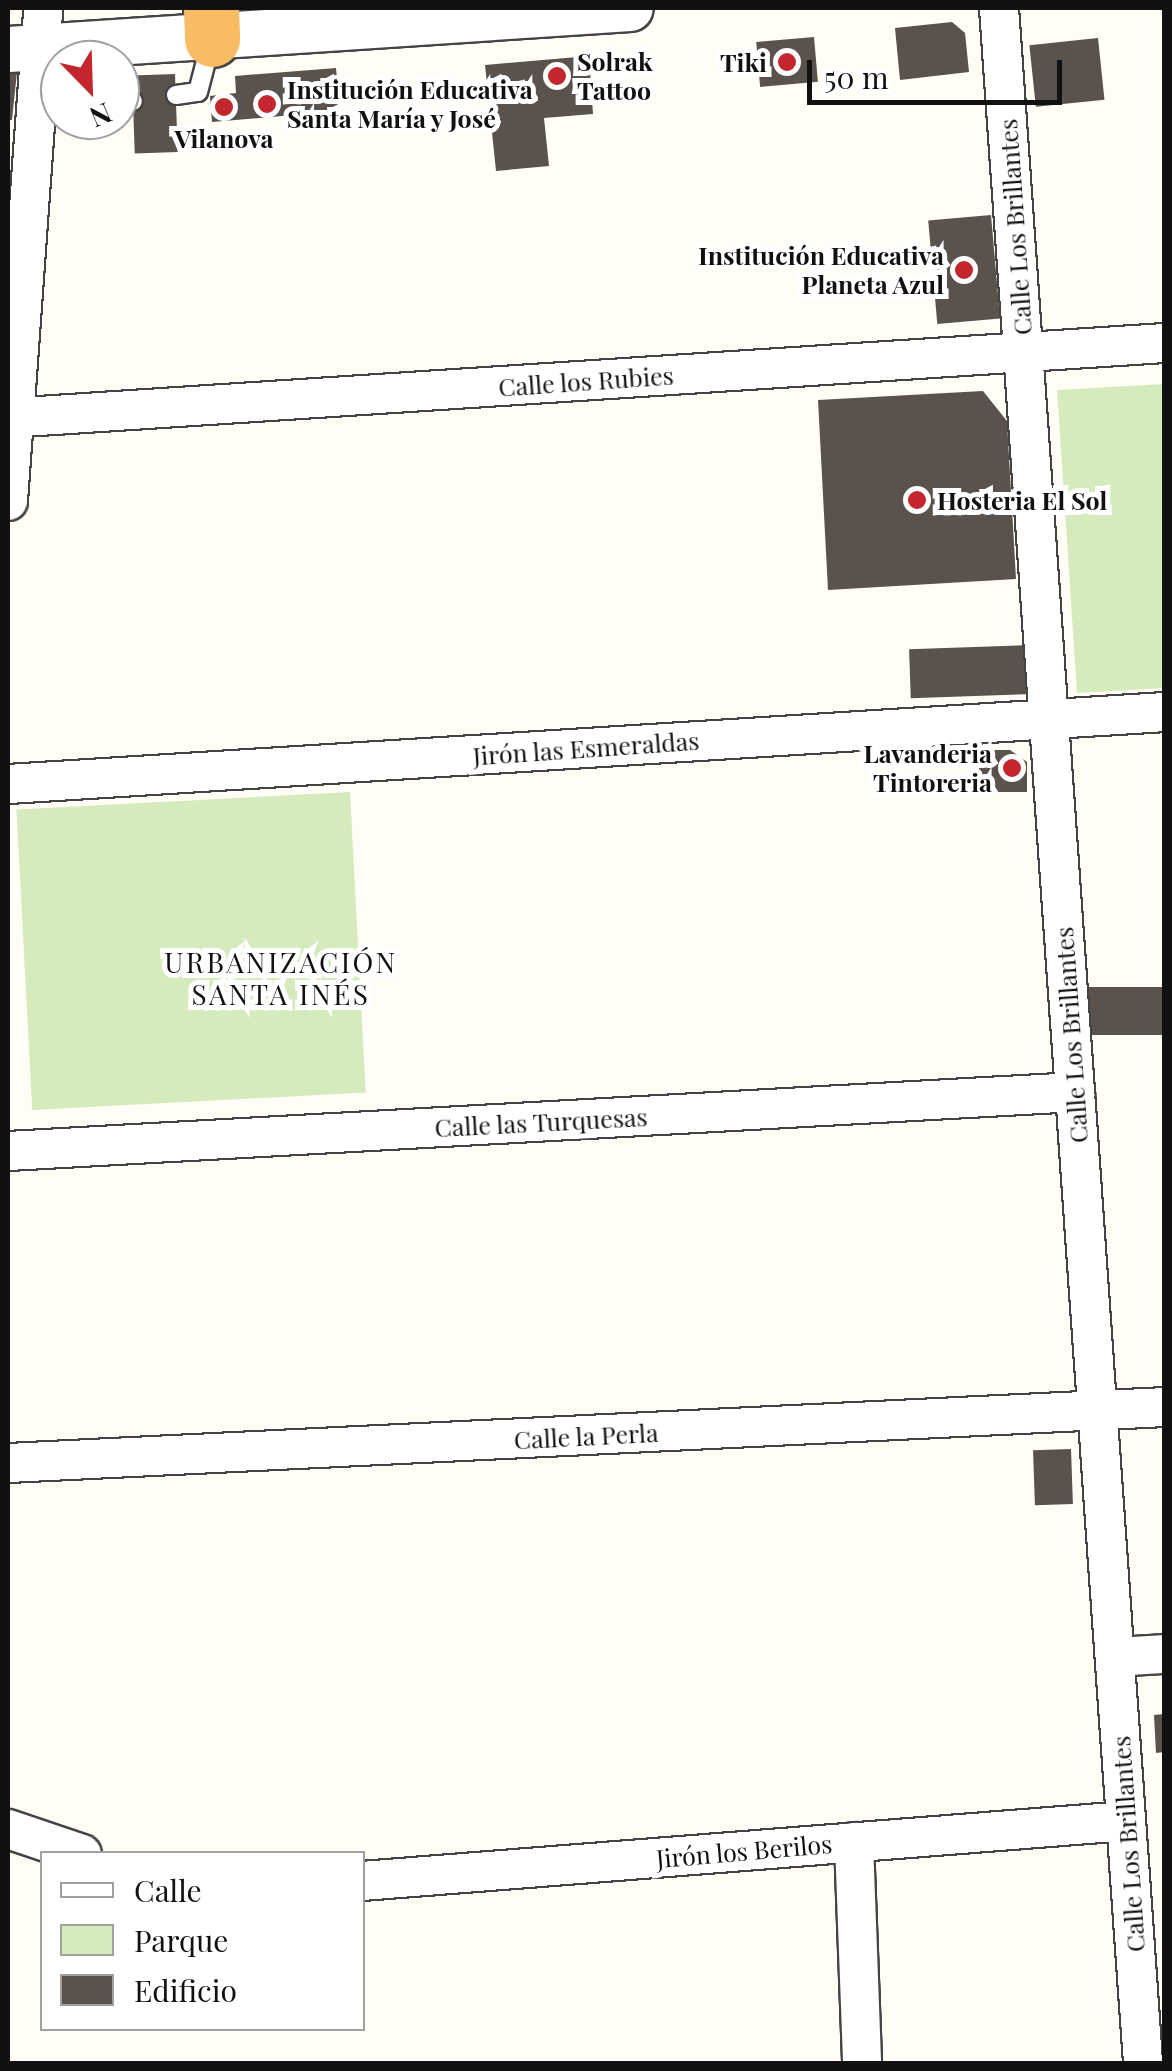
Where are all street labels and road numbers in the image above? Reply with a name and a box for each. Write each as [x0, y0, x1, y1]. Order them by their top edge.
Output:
street label: Calle Los Brillantes [992, 118, 1038, 336]
street label: Calle los Rubies [497, 360, 675, 402]
street label: Jirón las Esmeraldas [471, 725, 701, 771]
street label: Calle Los Brillantes [1048, 926, 1094, 1144]
street label: Calle las Turquesas [433, 1101, 649, 1143]
street label: Calle la Perla [513, 1417, 659, 1455]
street label: Calle Los Brillantes [1105, 1735, 1151, 1953]
street label: Jirón los Berilos [654, 1828, 834, 1874]

